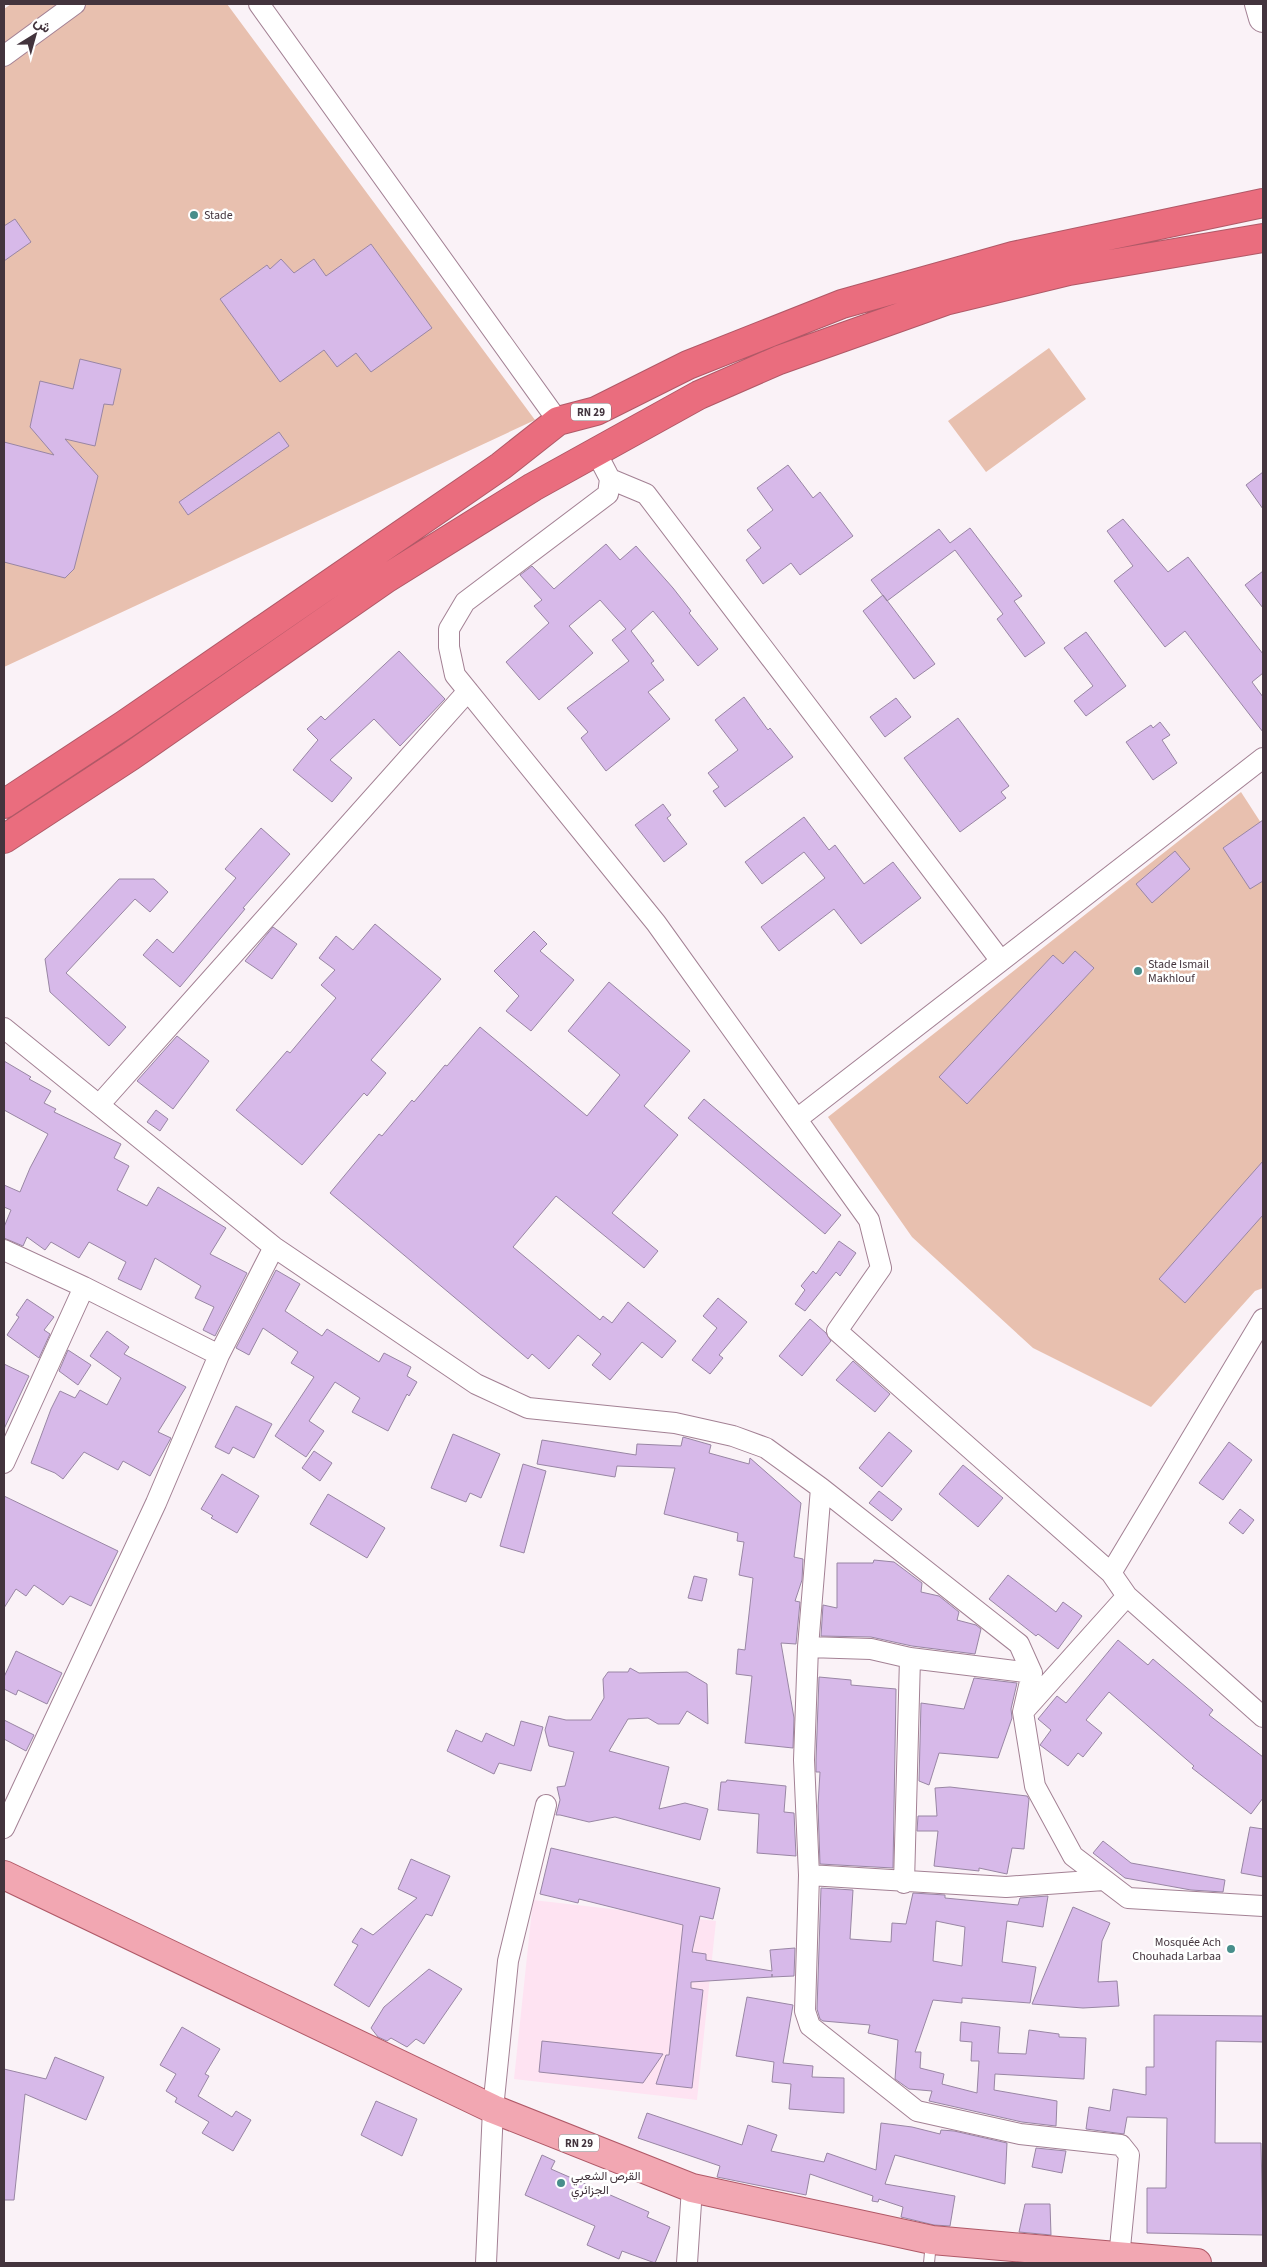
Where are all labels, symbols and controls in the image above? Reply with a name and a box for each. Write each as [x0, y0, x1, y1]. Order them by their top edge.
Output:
north arrow [10, 10, 60, 60]
text: ش [29, 12, 55, 39]
place label: Stade [204, 207, 233, 224]
marker: Stade [188, 209, 200, 221]
road number: RN 29 [571, 404, 611, 421]
place label: Stade Ismail Makhlouf [1148, 956, 1209, 987]
marker: Stade Ismail Makhlouf [1132, 965, 1144, 977]
place label: Mosquée Ach Chouhada Larbaa [1132, 1934, 1221, 1965]
marker: Mosquée Ach Chouhada Larbaa [1225, 1943, 1237, 1955]
road number: RN 29 [559, 2134, 599, 2152]
place label: القرص الشعبي الجزائري [571, 2168, 641, 2200]
marker: القرص الشعبي الجزائري [555, 2177, 567, 2189]

